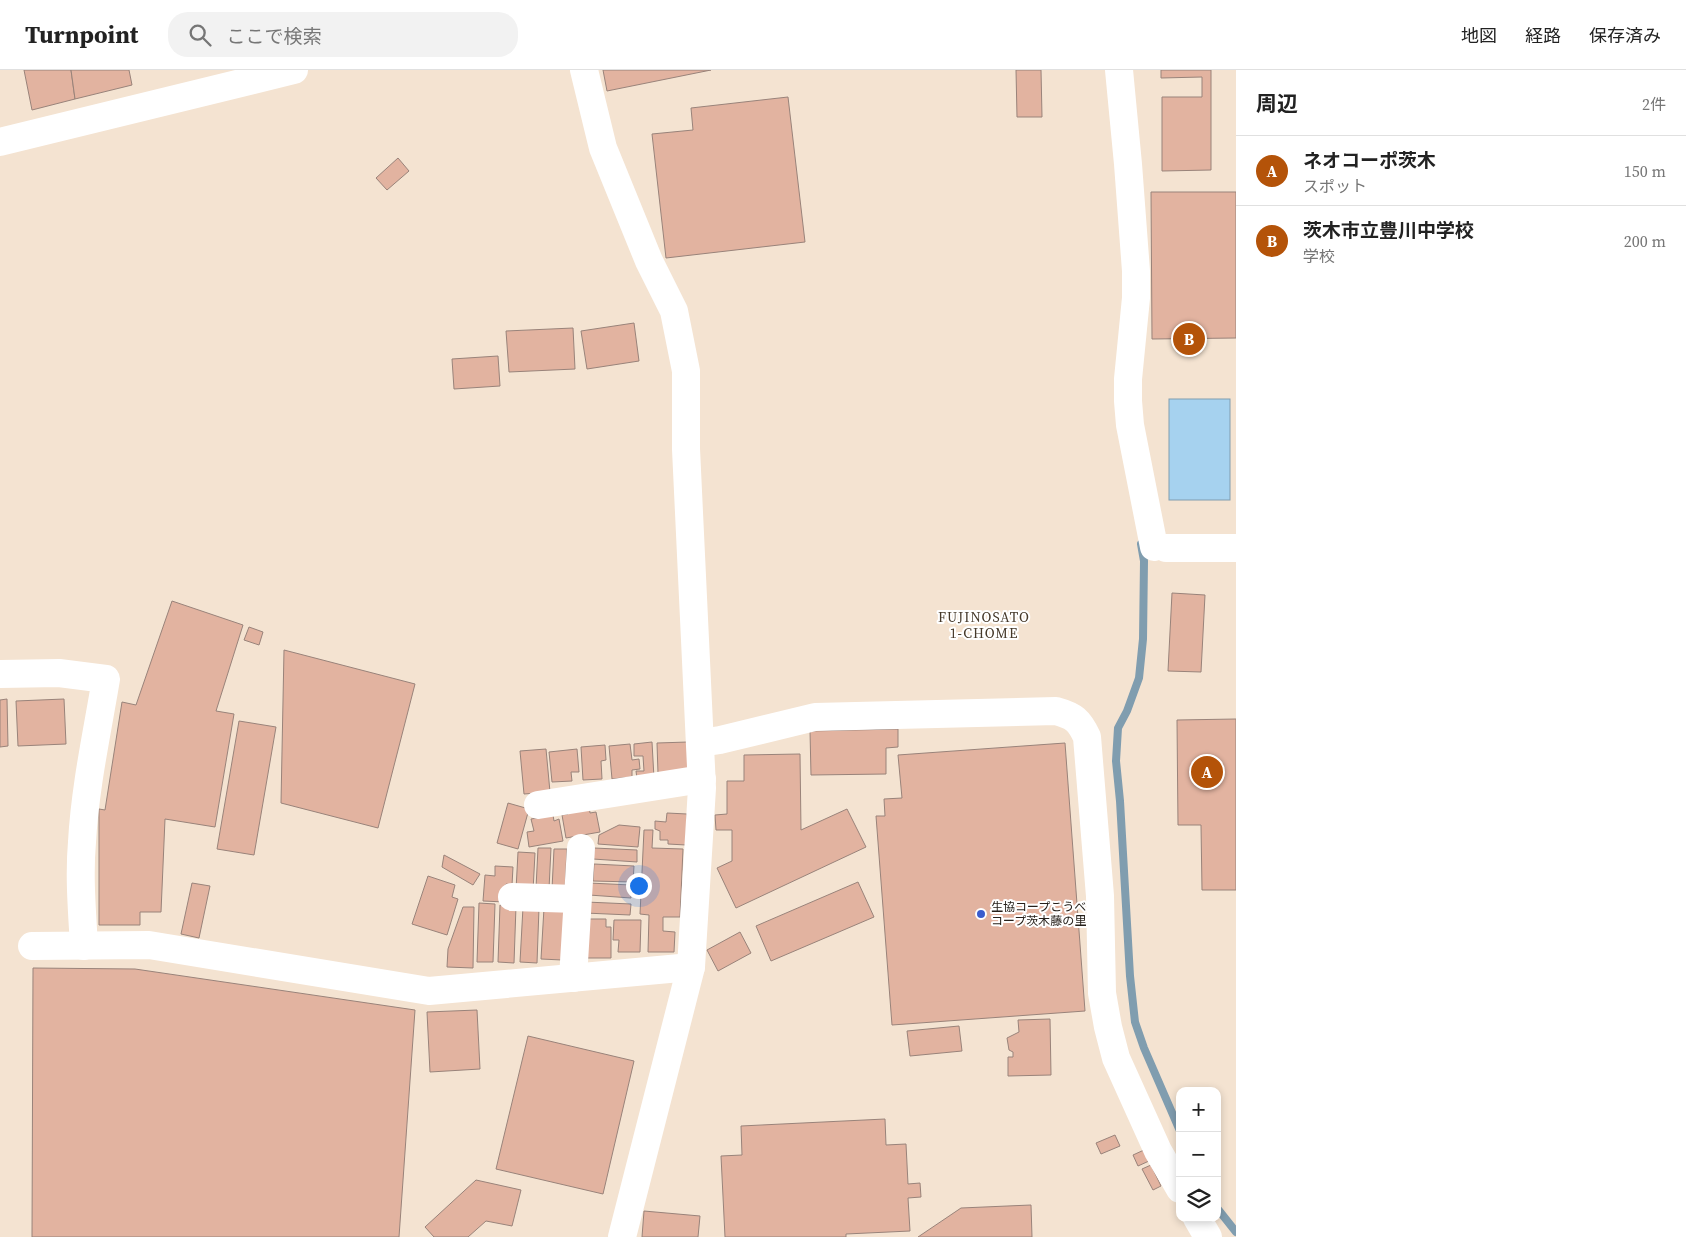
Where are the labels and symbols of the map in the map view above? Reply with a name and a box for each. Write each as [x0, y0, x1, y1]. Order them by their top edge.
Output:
pin: B [1173, 320, 1205, 358]
district label: FUJINOSATO 1-CHOME [938, 607, 1030, 643]
pin: A [1191, 753, 1223, 791]
your location [626, 873, 652, 899]
place label: 生協コープこうべ コープ茨木藤の里 [991, 899, 1086, 929]
marker: 生協コープこうべ コープ茨木藤の里 [975, 908, 987, 920]

